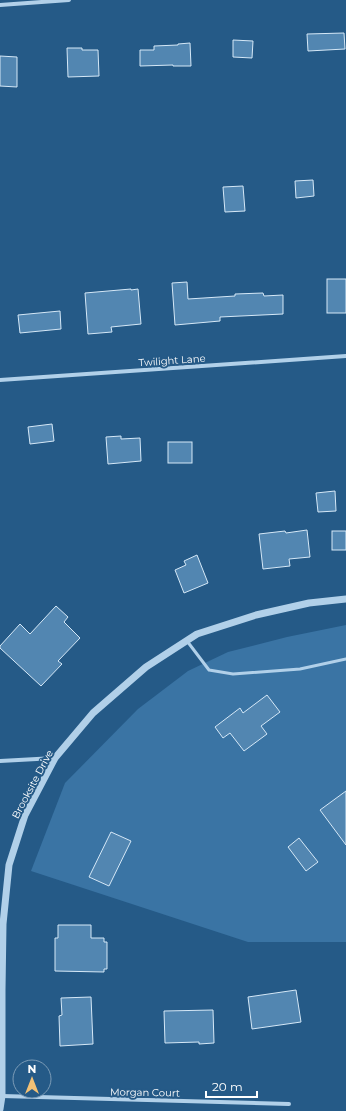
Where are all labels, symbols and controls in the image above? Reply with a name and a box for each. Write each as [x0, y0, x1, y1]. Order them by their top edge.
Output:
street label: Twilight Lane [138, 352, 206, 369]
street label: Brooksite Drive [9, 748, 56, 821]
north arrow [12, 1059, 52, 1099]
text: N [28, 1062, 36, 1076]
scale bar [206, 1073, 257, 1099]
text: 20 m [212, 1079, 243, 1094]
street label: Morgan Court [110, 1085, 180, 1100]

